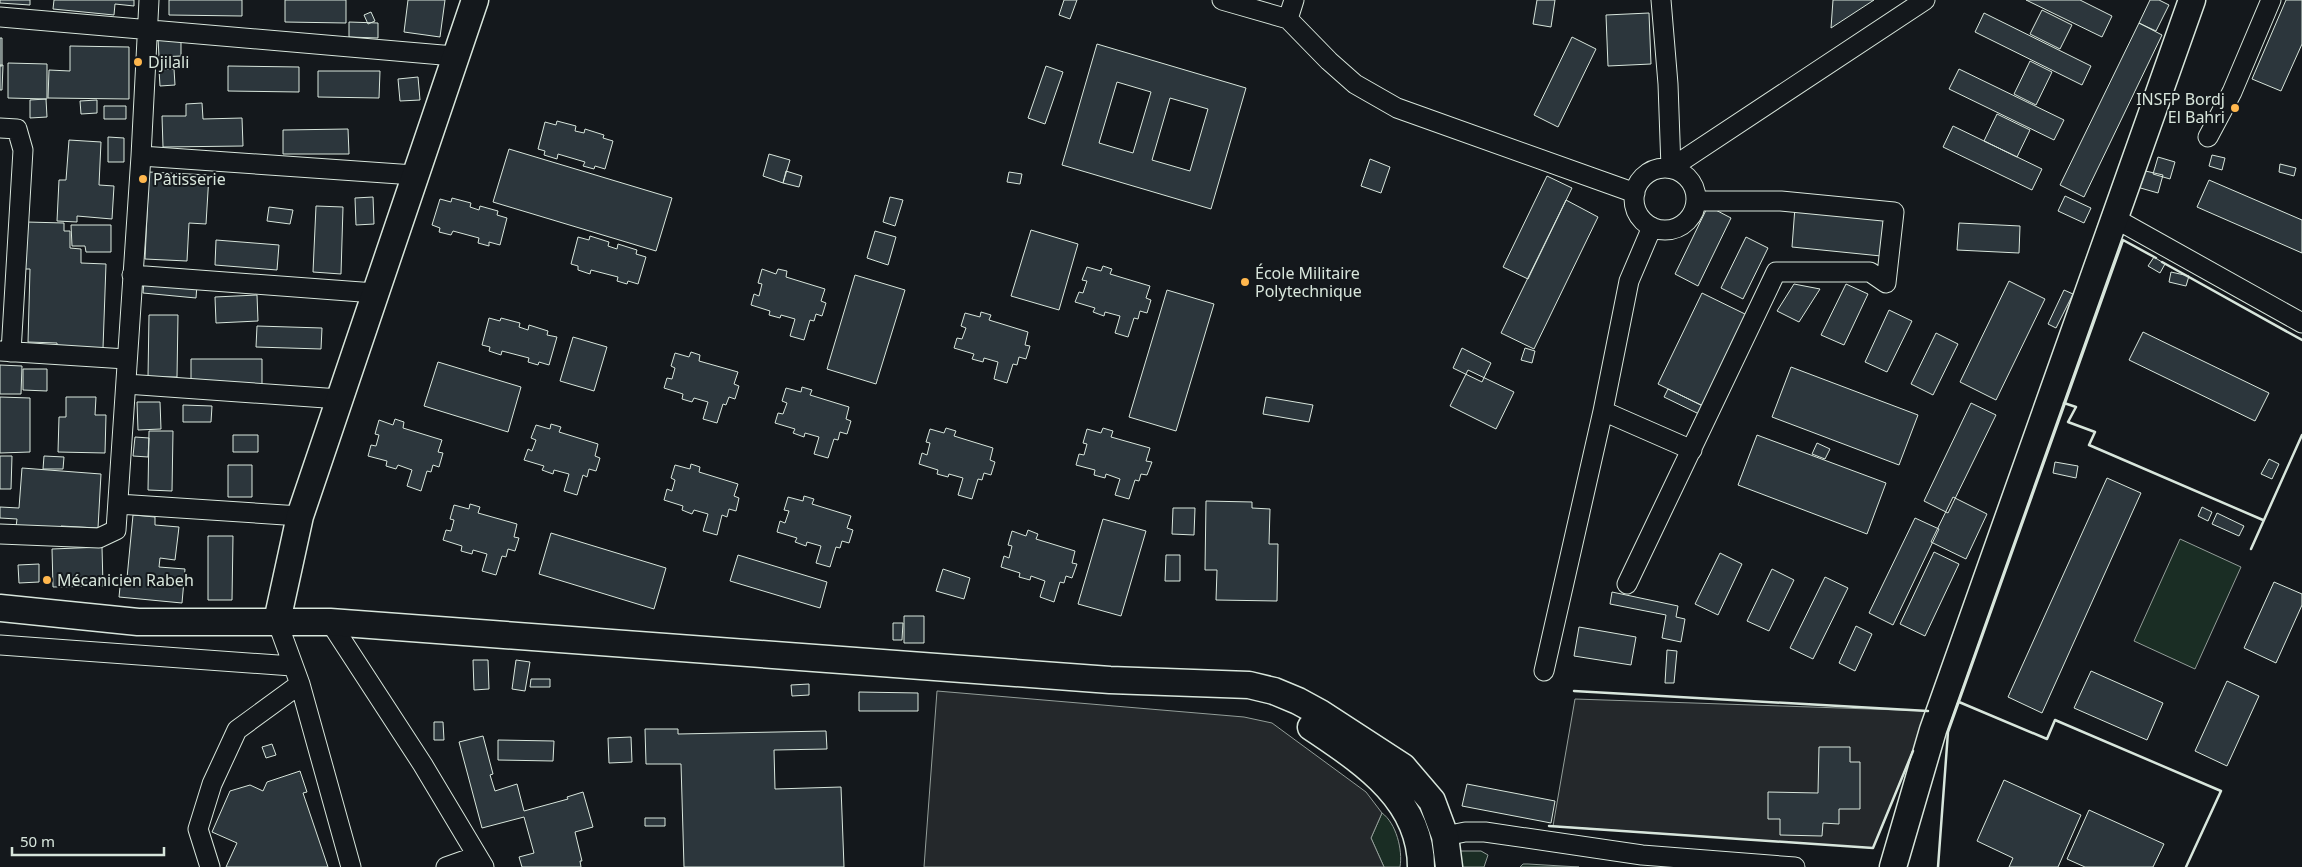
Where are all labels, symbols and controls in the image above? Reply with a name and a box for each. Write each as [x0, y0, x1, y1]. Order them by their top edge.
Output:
place label: Djilali [148, 51, 189, 73]
marker: Djilali [132, 56, 144, 68]
place label: INSFP Bordj El Bahri [2136, 88, 2225, 128]
marker: INSFP Bordj El Bahri [2229, 102, 2241, 114]
place label: Pâtisserie [153, 168, 226, 190]
marker: Pâtisserie [137, 173, 149, 185]
place label: École Militaire Polytechnique [1255, 262, 1362, 302]
marker: École Militaire Polytechnique [1239, 276, 1251, 288]
place label: Mécanicien Rabeh [57, 569, 194, 591]
marker: Mécanicien Rabeh [41, 574, 53, 586]
scale bar [12, 824, 165, 856]
text: 50 m [20, 831, 55, 851]

